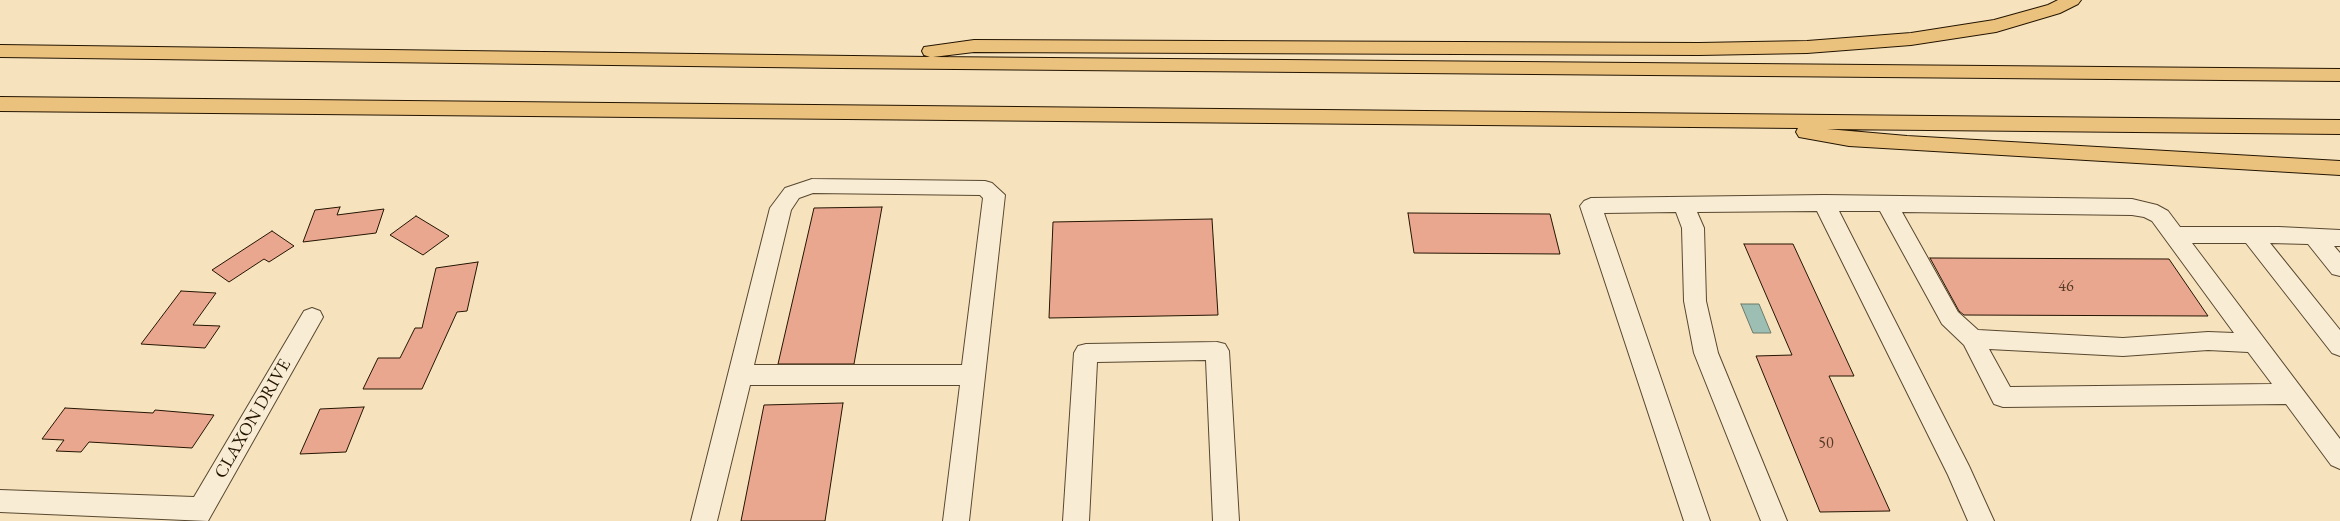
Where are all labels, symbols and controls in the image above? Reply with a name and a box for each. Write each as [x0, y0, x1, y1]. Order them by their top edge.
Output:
house number: 46 [2058, 277, 2074, 297]
street label: CLAXON DRIVE [210, 355, 296, 483]
house number: 50 [1818, 434, 1834, 454]

